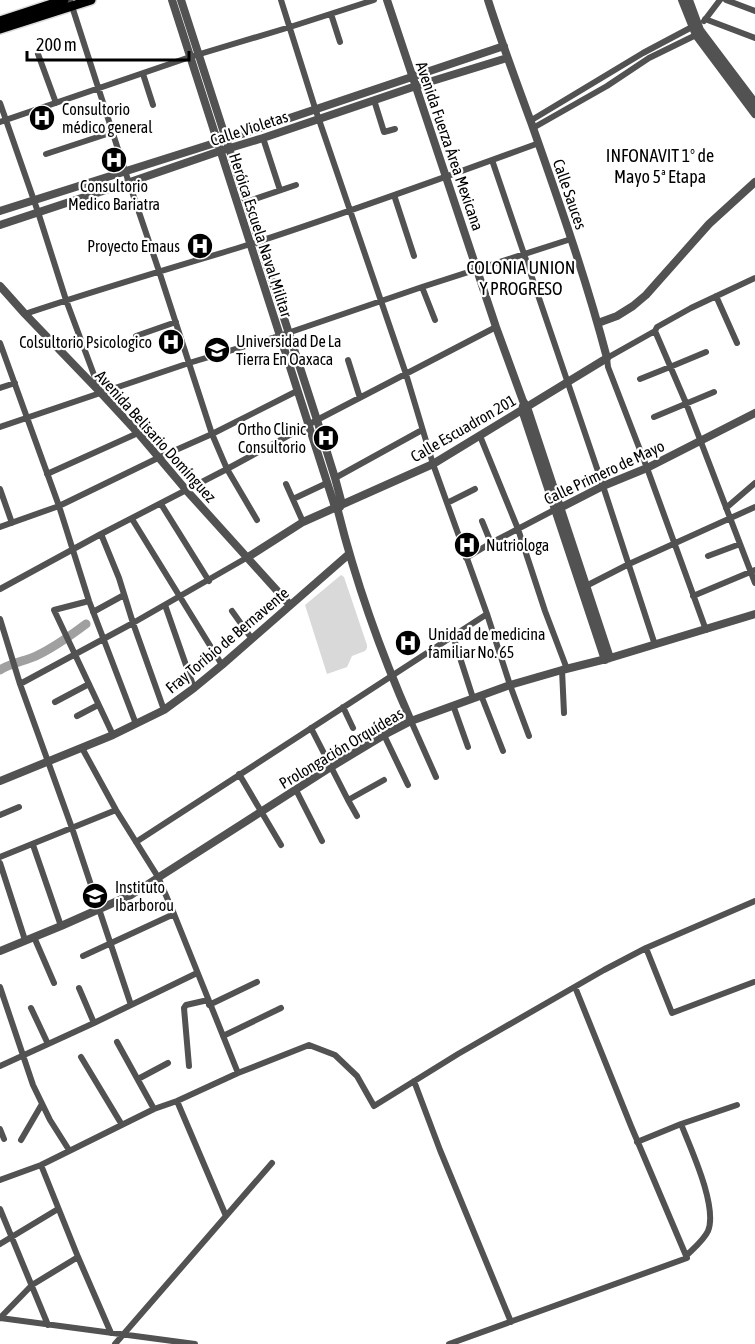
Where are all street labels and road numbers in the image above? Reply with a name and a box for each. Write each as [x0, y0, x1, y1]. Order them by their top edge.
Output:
street label: Avenida Fuerza Área Mexicana [413, 59, 487, 233]
street label: Calle Violetas [208, 107, 290, 149]
street label: Heróica Escuela Naval Militar [226, 151, 296, 320]
street label: Calle Sauces [550, 156, 591, 232]
street label: Avenida Belisario Domínguez [91, 366, 220, 506]
street label: Calle Escuadron 201 [407, 391, 519, 465]
street label: Calle Primero de Mayo [541, 436, 668, 509]
street label: Fray Toribio de Bernavente [162, 583, 293, 697]
street label: Prolongación Orquídeas [276, 704, 407, 793]

